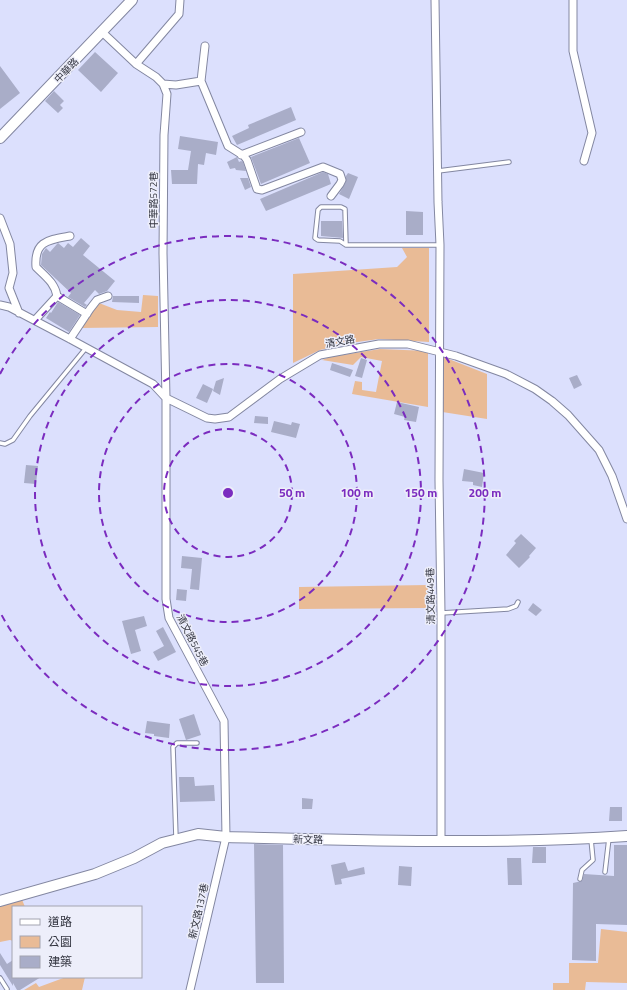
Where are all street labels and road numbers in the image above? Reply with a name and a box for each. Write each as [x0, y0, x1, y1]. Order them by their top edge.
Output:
street label: 中華路 [51, 54, 82, 86]
street label: 中華路572巷 [146, 172, 161, 228]
street label: 清文路 [324, 332, 356, 351]
street label: 清文路449巷 [423, 567, 438, 625]
street label: 清文路545巷 [173, 612, 212, 669]
street label: 新文路 [293, 832, 323, 847]
street label: 新文路137巷 [185, 882, 212, 940]

